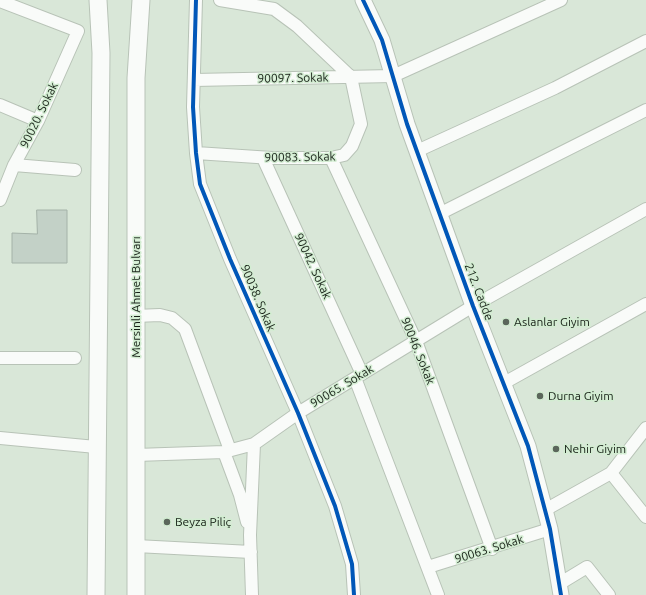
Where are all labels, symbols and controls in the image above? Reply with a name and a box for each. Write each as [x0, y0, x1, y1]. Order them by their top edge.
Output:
street label: 90097. Sokak [257, 70, 329, 86]
street label: 90020. Sokak [17, 80, 61, 150]
street label: 90083. Sokak [264, 149, 336, 165]
street label: 90042. Sokak [291, 231, 335, 301]
street label: Mersinli Ahmet Bulvarı [129, 236, 143, 358]
street label: 212. Cadde [461, 261, 497, 323]
street label: 90038. Sokak [237, 262, 279, 334]
street label: 90046. Sokak [398, 315, 438, 387]
place label: Aslanlar Giyim [514, 315, 590, 329]
marker: Aslanlar Giyim [501, 317, 511, 327]
street label: 90065. Sokak [308, 362, 376, 410]
place label: Durna Giyim [548, 389, 614, 403]
marker: Durna Giyim [535, 391, 545, 401]
place label: Nehir Giyim [564, 442, 626, 456]
marker: Nehir Giyim [551, 444, 561, 454]
place label: Beyza Piliç [175, 515, 231, 529]
marker: Beyza Piliç [162, 517, 172, 527]
street label: 90063. Sokak [453, 532, 525, 566]

